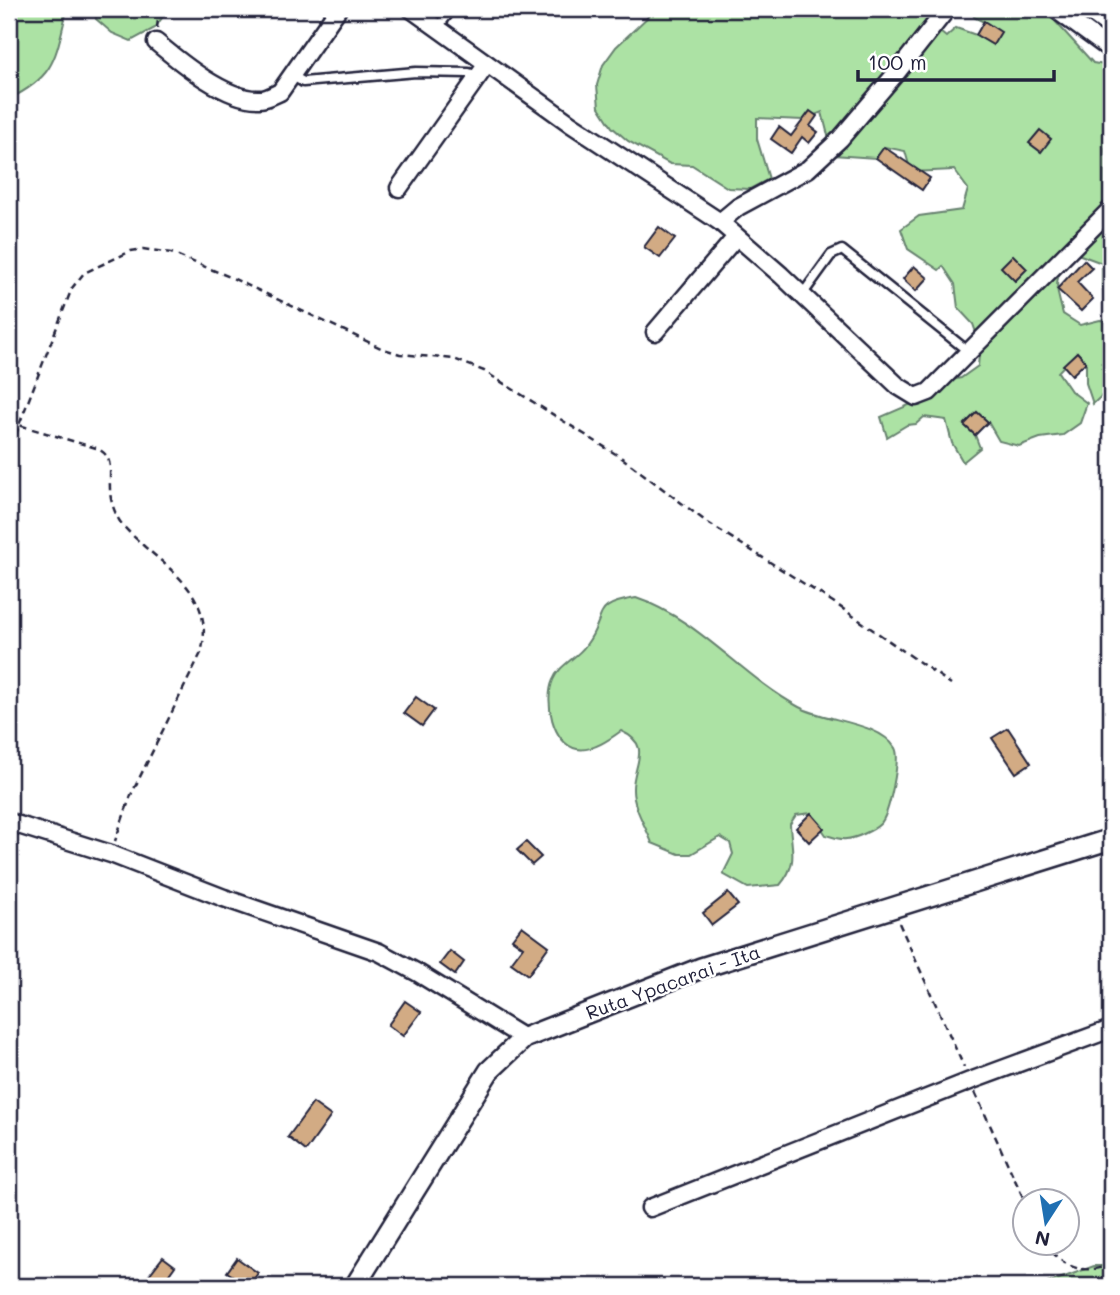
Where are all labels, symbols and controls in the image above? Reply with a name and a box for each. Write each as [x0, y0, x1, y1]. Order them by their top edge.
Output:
scale bar [858, 38, 1054, 82]
text: 100 m [868, 48, 927, 75]
street label: Ruta Ypacarai - Ita [582, 938, 763, 1025]
north arrow [1012, 1186, 1082, 1256]
text: N [1033, 1225, 1052, 1253]

